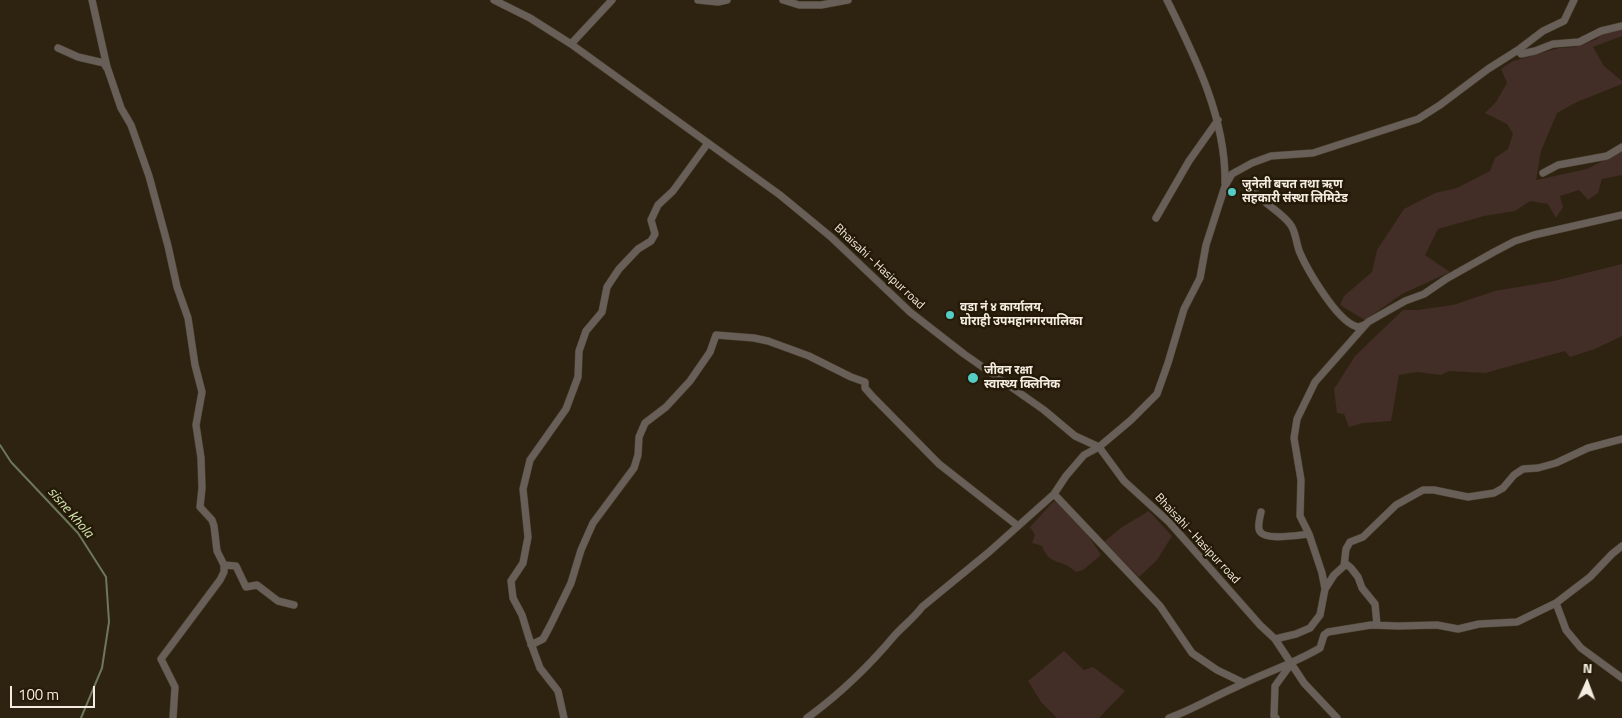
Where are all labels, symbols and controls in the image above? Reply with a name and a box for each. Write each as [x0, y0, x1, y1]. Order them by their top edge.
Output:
place label: जुनेली बचत तथा ऋण सहकारी संस्था लिमिटेड [1242, 178, 1348, 206]
marker: जुनेली बचत तथा ऋण सहकारी संस्था लिमिटेड [1226, 186, 1238, 198]
street label: Bhaisahi - Hasipur road [831, 221, 927, 313]
place label: वडा नं ४ कार्यालय, घोराही उपमहानगरपालिका [960, 301, 1082, 329]
marker: वडा नं ४ कार्यालय, घोराही उपमहानगरपालिका [944, 309, 956, 321]
place label: जीवन रक्षा स्वास्थ्य क्लिनिक [984, 364, 1060, 392]
marker: जीवन रक्षा स्वास्थ्य क्लिनिक [966, 371, 980, 385]
water label: sisne khola [43, 484, 97, 542]
street label: Bhaisahi - Hasipur road [1151, 491, 1243, 587]
text: N [1582, 657, 1593, 678]
north arrow [1562, 658, 1612, 708]
scale bar [12, 676, 98, 708]
text: 100 m [18, 683, 59, 706]

